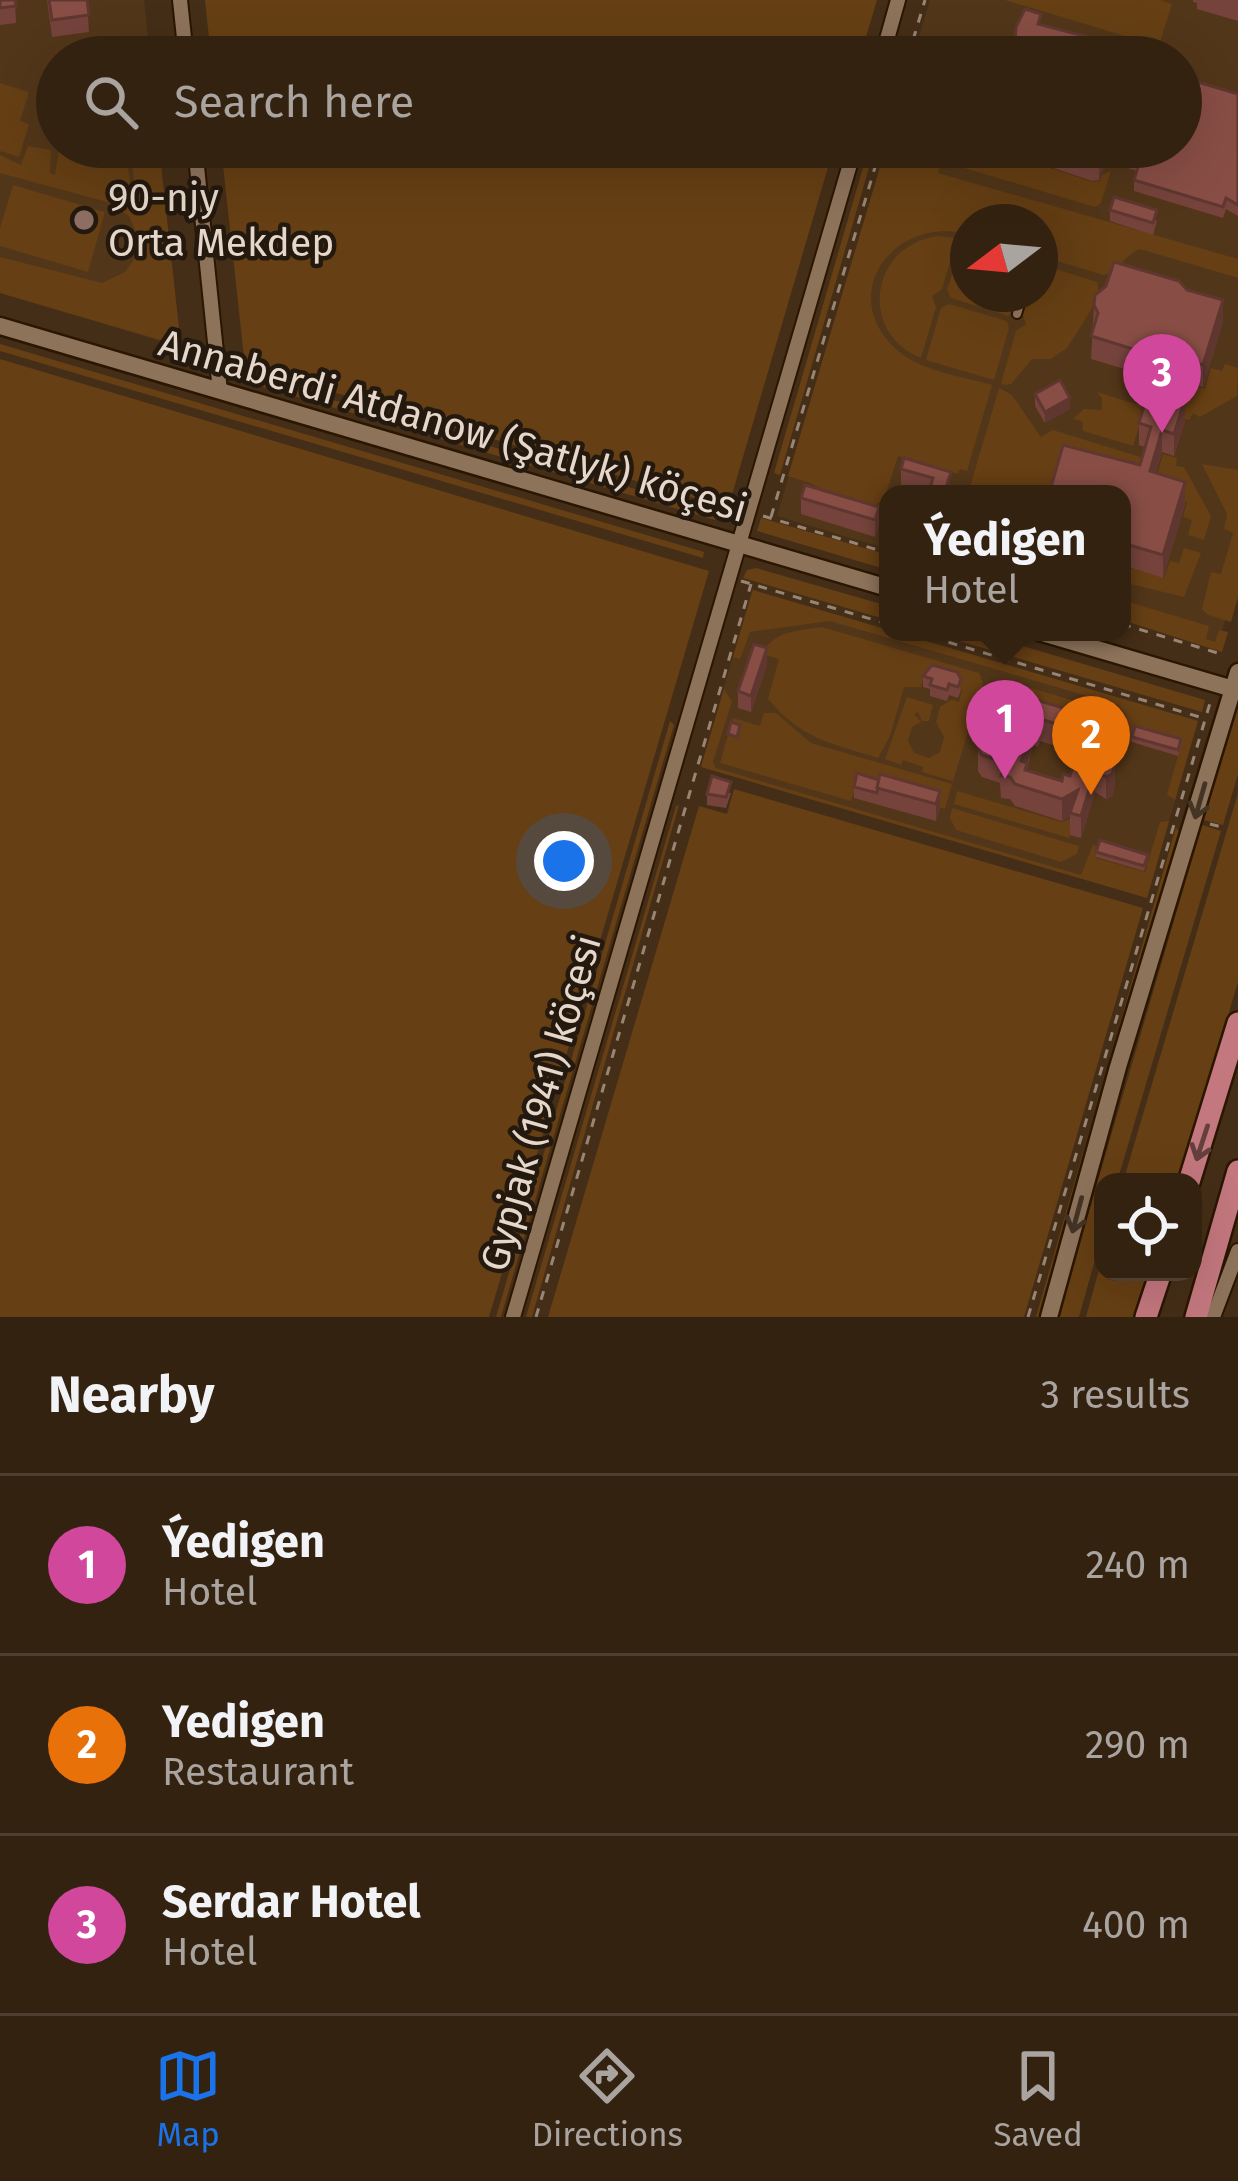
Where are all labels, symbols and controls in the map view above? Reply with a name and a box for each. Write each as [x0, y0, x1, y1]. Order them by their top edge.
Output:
search box [36, 36, 1202, 168]
icon: search [78, 69, 144, 135]
text: Search here [174, 75, 414, 129]
place label: 90-njy Orta Mekdep [108, 175, 334, 266]
north arrow [950, 204, 1058, 312]
marker: 90-njy Orta Mekdep [71, 207, 97, 233]
street label: Annaberdi Atdanow (Şatlyk) köçesi [154, 320, 752, 532]
pin: 3 [1123, 334, 1201, 433]
popup [879, 485, 1131, 641]
text: Ýedigen [924, 513, 1086, 567]
text: Hotel [924, 567, 1019, 613]
pin: 1 [966, 680, 1044, 779]
pin: 2 [1052, 696, 1130, 795]
one-way arrow [1188, 781, 1210, 819]
your location [534, 831, 594, 891]
street label: Gypjak (1941) köçesi [471, 930, 611, 1276]
one-way arrow [1189, 1123, 1211, 1161]
map controls [1094, 1173, 1202, 1281]
button: locate [1094, 1173, 1202, 1281]
one-way arrow [1064, 1196, 1086, 1234]
text: Nearby [48, 1364, 214, 1426]
text: 3 results [1040, 1372, 1190, 1418]
text: Ýedigen [162, 1515, 325, 1569]
text: 1 [78, 1542, 96, 1588]
text: 240 m [1085, 1542, 1190, 1588]
text: Hotel [162, 1569, 257, 1615]
text: Yedigen [162, 1695, 325, 1749]
text: 2 [77, 1722, 97, 1768]
text: 290 m [1085, 1722, 1190, 1768]
text: Restaurant [162, 1749, 354, 1795]
text: Serdar Hotel [162, 1875, 421, 1929]
text: 3 [77, 1902, 97, 1948]
text: 400 m [1082, 1902, 1190, 1948]
text: Hotel [162, 1929, 257, 1975]
tab: Map [155, 2043, 221, 2155]
tab: Directions [532, 2043, 683, 2155]
tab: Saved [993, 2043, 1083, 2155]

